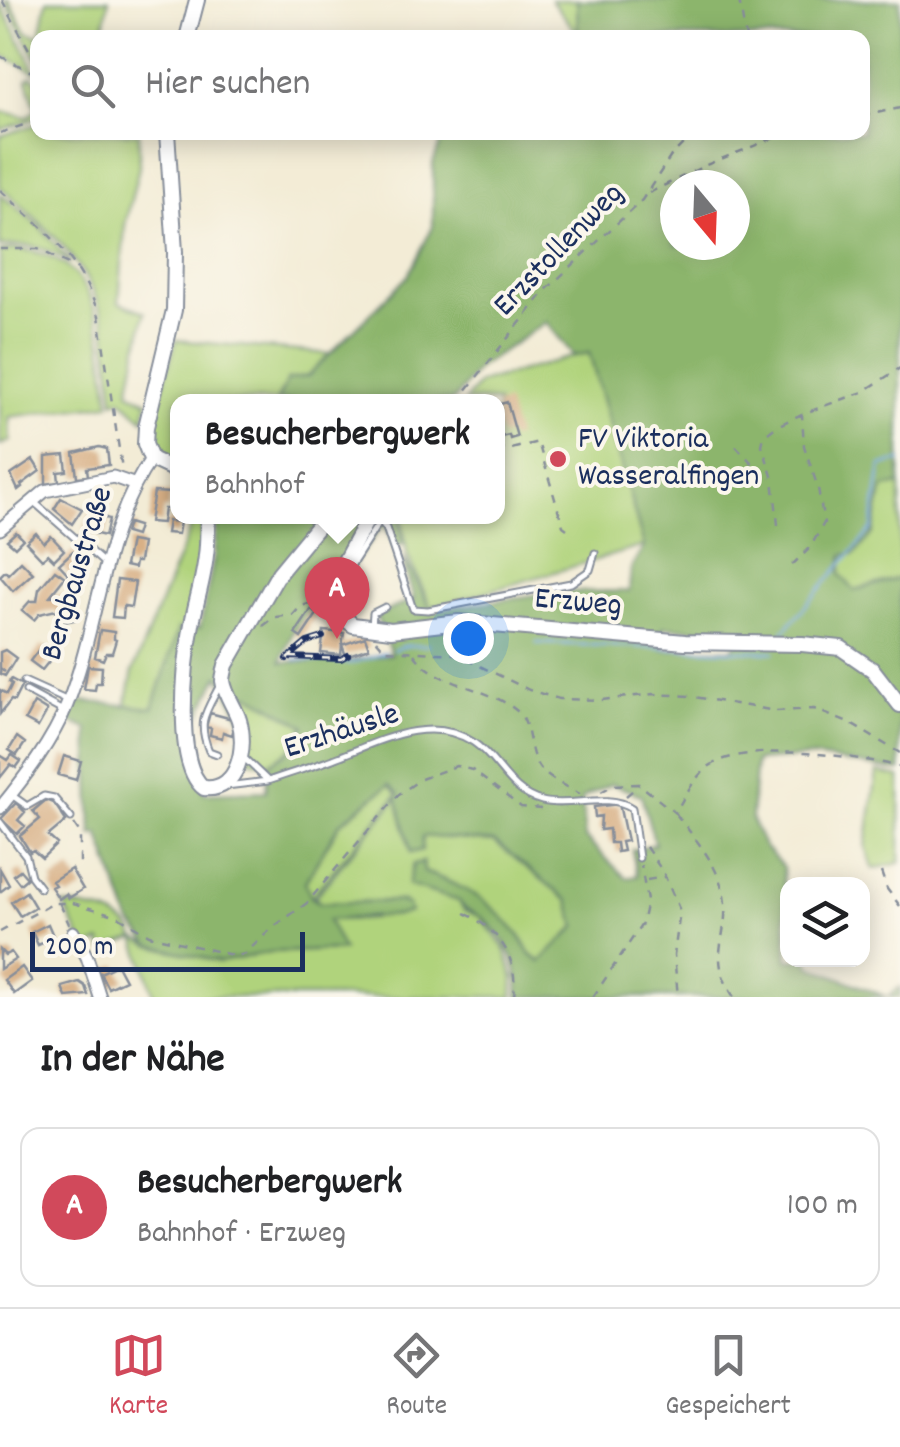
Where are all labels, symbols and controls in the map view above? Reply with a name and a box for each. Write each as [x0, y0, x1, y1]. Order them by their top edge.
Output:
search box [30, 30, 870, 140]
icon: search [65, 58, 120, 113]
text: Hier suchen [145, 58, 310, 113]
north arrow [660, 170, 750, 260]
street label: Erzstollenweg [484, 174, 636, 328]
popup [170, 394, 505, 524]
text: Besucherbergwerk [205, 409, 470, 464]
place label: FV Viktoria Wasseralfingen [578, 418, 759, 501]
marker: FV Viktoria Wasseralfingen [547, 448, 569, 470]
text: Bahnhof [205, 464, 305, 510]
street label: Bergbaustraße [31, 482, 127, 666]
pin: A [304, 556, 370, 639]
street label: Erzweg [533, 577, 623, 631]
your location [443, 613, 494, 664]
street label: Erzhäusle [279, 693, 405, 773]
map controls [780, 877, 870, 967]
button: layers [780, 877, 870, 967]
scale bar [30, 927, 305, 971]
text: 200 m [45, 929, 113, 969]
text: In der Nähe [40, 1032, 225, 1092]
text: Besucherbergwerk [137, 1157, 402, 1212]
text: A [66, 1184, 83, 1230]
text: 100 m [787, 1184, 858, 1230]
text: Bahnhof · Erzweg [137, 1212, 346, 1258]
tab: Karte [109, 1328, 168, 1428]
tab: Route [386, 1328, 447, 1428]
tab: Gespeichert [665, 1328, 791, 1428]

